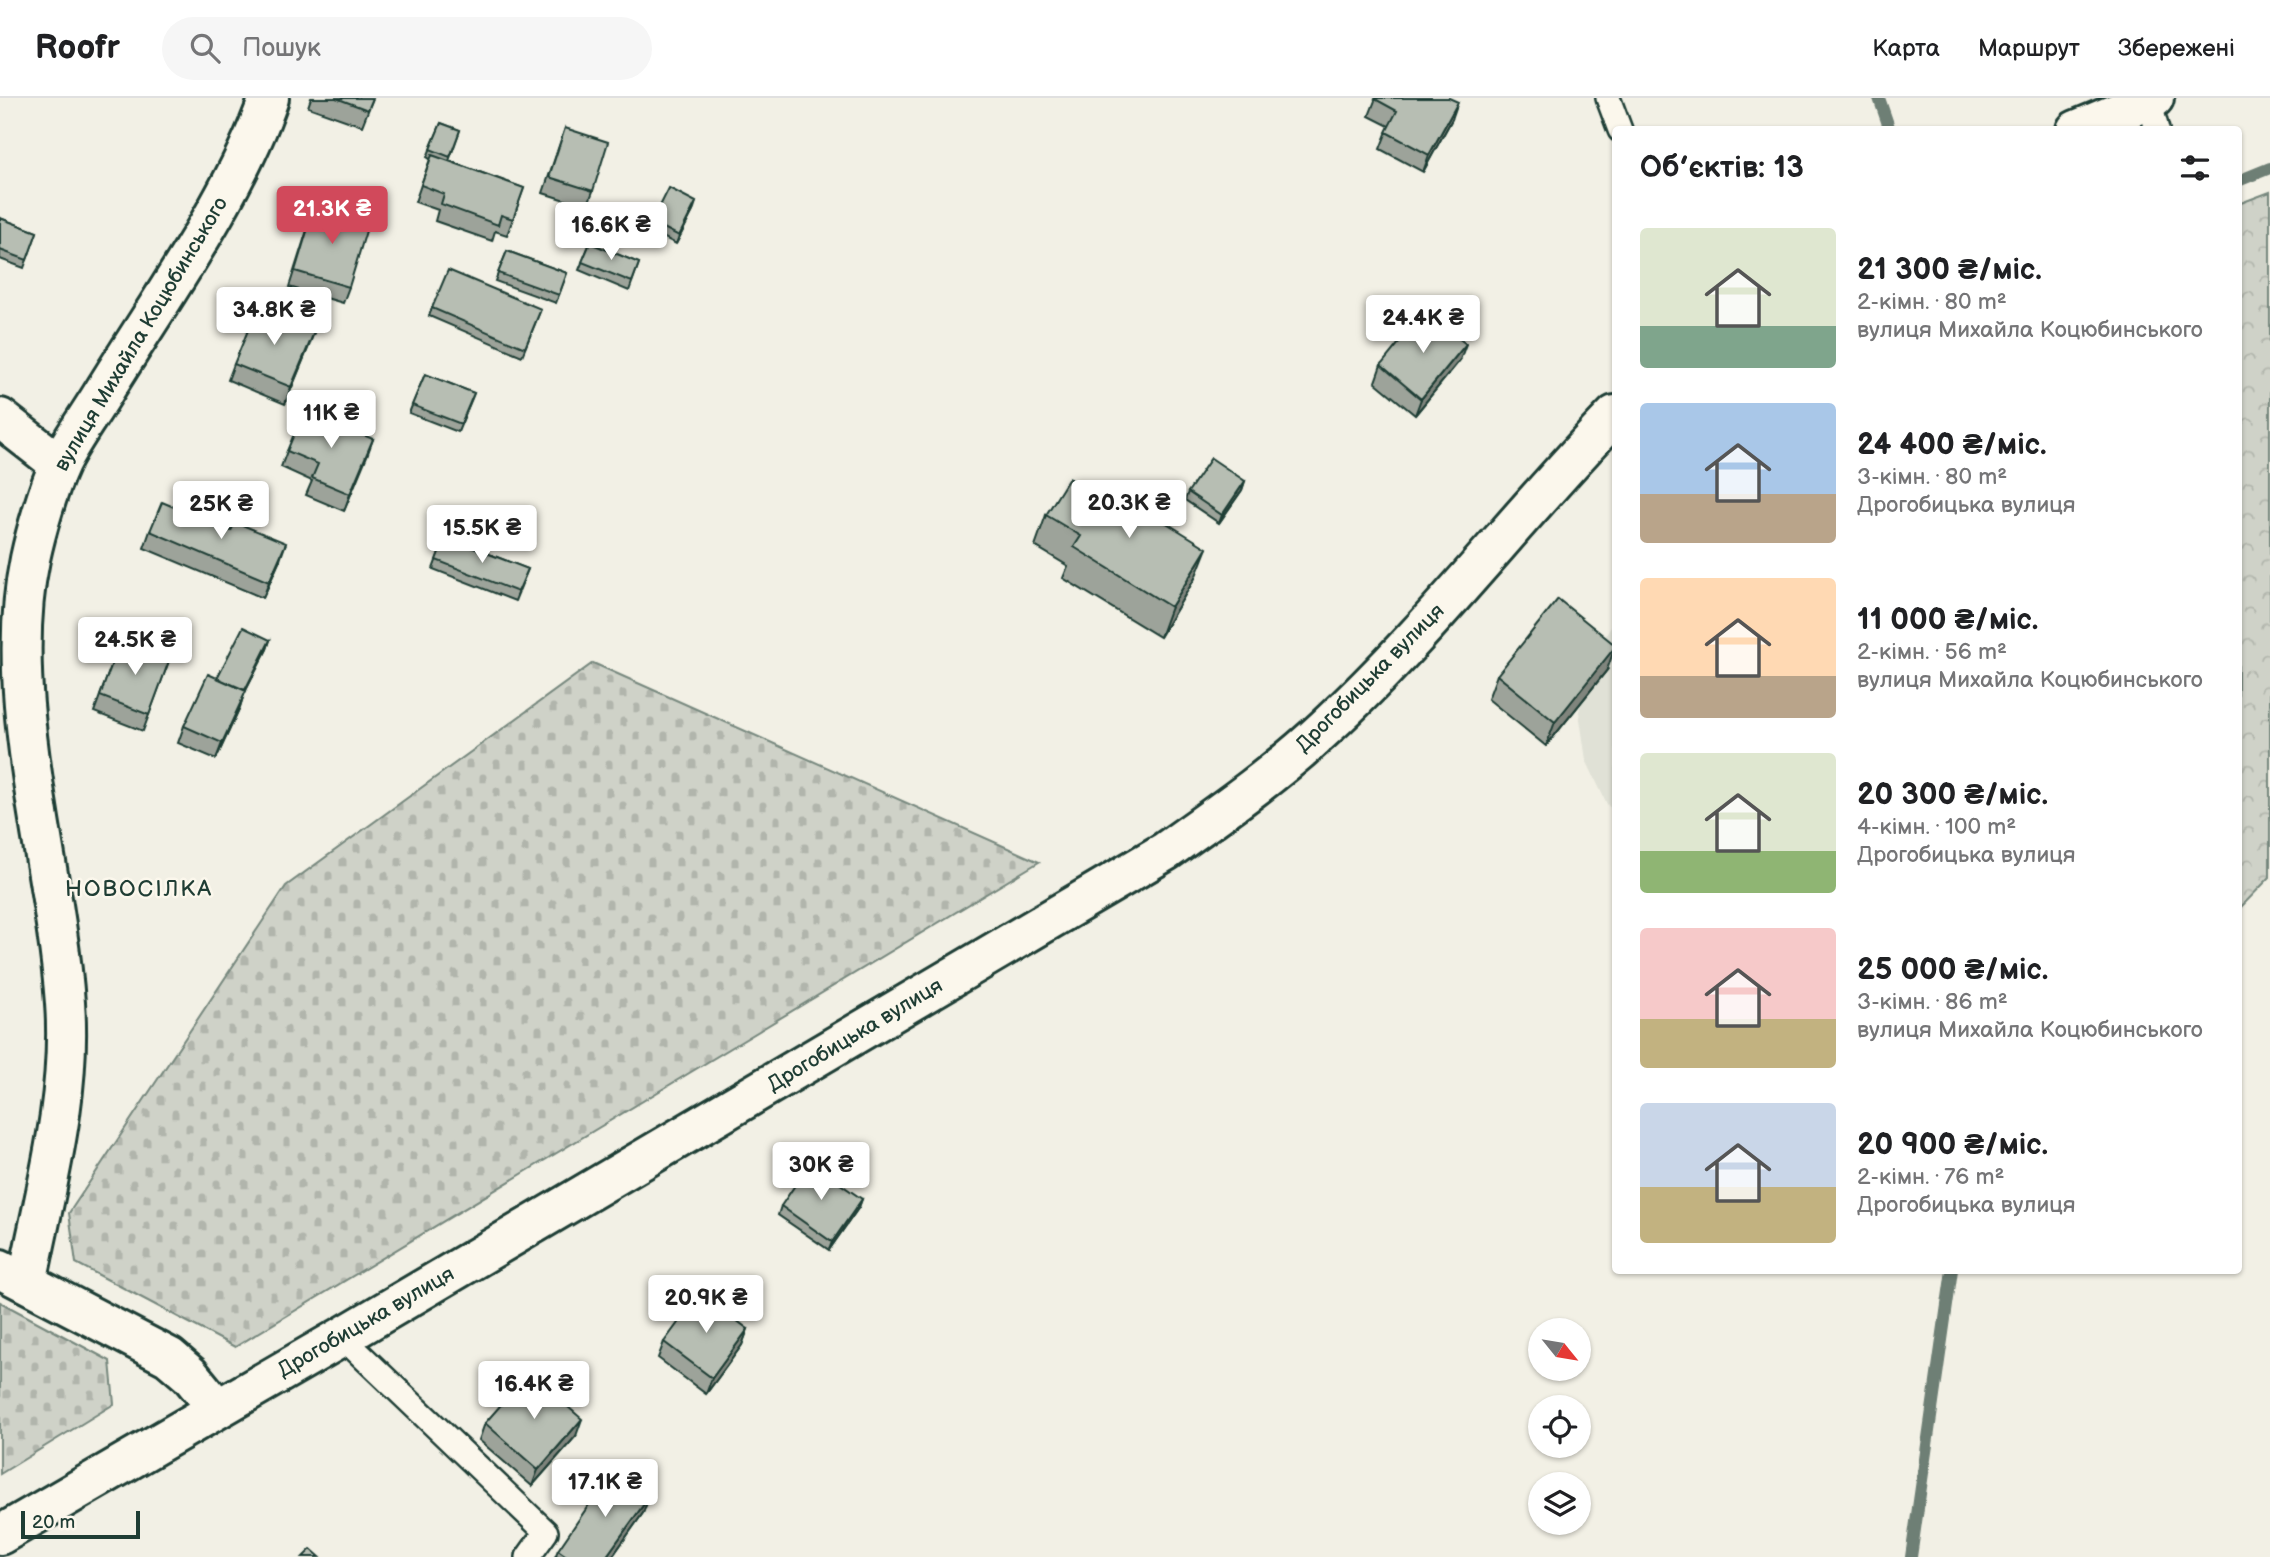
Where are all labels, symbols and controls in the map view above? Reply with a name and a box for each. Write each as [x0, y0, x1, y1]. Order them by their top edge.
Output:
search box [162, 17, 652, 80]
text: Roofr [35, 28, 120, 68]
icon: search [186, 29, 224, 67]
text: Пошук [242, 33, 321, 64]
text: Карта [1872, 34, 1940, 63]
text: Маршрут [1978, 34, 2080, 63]
text: Збережені [2118, 34, 2235, 63]
icon: filters [2176, 149, 2214, 187]
text: Об’єктів: 13 [1640, 150, 1804, 186]
pin: 21.3K ₴ [267, 186, 397, 246]
street label: вулиця Михайла Коцюбинського [49, 192, 233, 476]
text: 21.3K ₴ [293, 195, 371, 223]
pin: 16.6K ₴ [546, 202, 676, 262]
text: 16.6K ₴ [571, 211, 651, 239]
text: 21 300 ₴/міс. [1857, 252, 2042, 288]
icon: home [1696, 256, 1780, 340]
pin: 34.8K ₴ [209, 288, 339, 347]
text: 2-кімн. · 80 m² [1857, 288, 2007, 316]
text: 34.8K ₴ [232, 296, 316, 324]
pin: 24.4K ₴ [1358, 296, 1488, 355]
text: 24.4K ₴ [1382, 304, 1464, 332]
text: вулиця Михайла Коцюбинського [1857, 316, 2203, 344]
pin: 11K ₴ [282, 390, 380, 450]
text: 11K ₴ [303, 399, 359, 427]
text: 24 400 ₴/міс. [1857, 427, 2047, 463]
icon: home [1696, 431, 1780, 515]
text: 3-кімн. · 80 m² [1857, 463, 2007, 491]
pin: 20.3K ₴ [1064, 480, 1194, 540]
pin: 25K ₴ [172, 482, 270, 541]
text: 20.3K ₴ [1087, 489, 1171, 517]
text: 25K ₴ [189, 490, 253, 518]
text: Дрогобицька вулиця [1857, 491, 2076, 519]
pin: 15.5K ₴ [417, 505, 547, 565]
text: 15.5K ₴ [443, 514, 521, 542]
street label: Дрогобицька вулиця [1291, 599, 1449, 757]
text: 11 000 ₴/міс. [1857, 602, 2038, 638]
icon: home [1696, 606, 1780, 690]
pin: 24.5K ₴ [70, 618, 200, 677]
text: 24.5K ₴ [94, 626, 176, 654]
text: 2-кімн. · 56 m² [1857, 638, 2007, 666]
text: вулиця Михайла Коцюбинського [1857, 666, 2203, 694]
text: 20 300 ₴/міс. [1857, 777, 2048, 813]
icon: home [1696, 781, 1780, 865]
text: 4-кімн. · 100 m² [1857, 813, 2016, 841]
text: Дрогобицька вулиця [1857, 841, 2076, 869]
district label: НОВОСІЛКА [65, 875, 213, 903]
text: 25 000 ₴/міс. [1857, 952, 2048, 988]
icon: home [1696, 956, 1780, 1040]
street label: Дрогобицька вулиця [763, 973, 947, 1097]
text: 3-кімн. · 86 m² [1857, 988, 2008, 1016]
text: вулиця Михайла Коцюбинського [1857, 1016, 2203, 1044]
text: 20 900 ₴/міс. [1857, 1127, 2048, 1163]
icon: home [1696, 1131, 1780, 1215]
pin: 30K ₴ [772, 1142, 870, 1202]
text: 30K ₴ [789, 1151, 853, 1179]
text: 2-кімн. · 76 m² [1857, 1163, 2004, 1191]
text: Дрогобицька вулиця [1857, 1191, 2076, 1219]
street label: Дрогобицька вулиця [273, 1261, 459, 1383]
pin: 20.9K ₴ [641, 1276, 771, 1335]
text: 20.9K ₴ [664, 1284, 748, 1312]
north arrow [1528, 1318, 1591, 1381]
map controls [1528, 1318, 1591, 1535]
pin: 16.4K ₴ [469, 1362, 599, 1421]
text: 16.4K ₴ [494, 1370, 574, 1398]
button: locate [1528, 1395, 1591, 1458]
pin: 17.1K ₴ [540, 1460, 670, 1519]
text: 17.1K ₴ [568, 1468, 642, 1496]
button: layers [1528, 1472, 1591, 1535]
scale bar [21, 1508, 140, 1540]
text: 20 m [32, 1511, 75, 1534]

